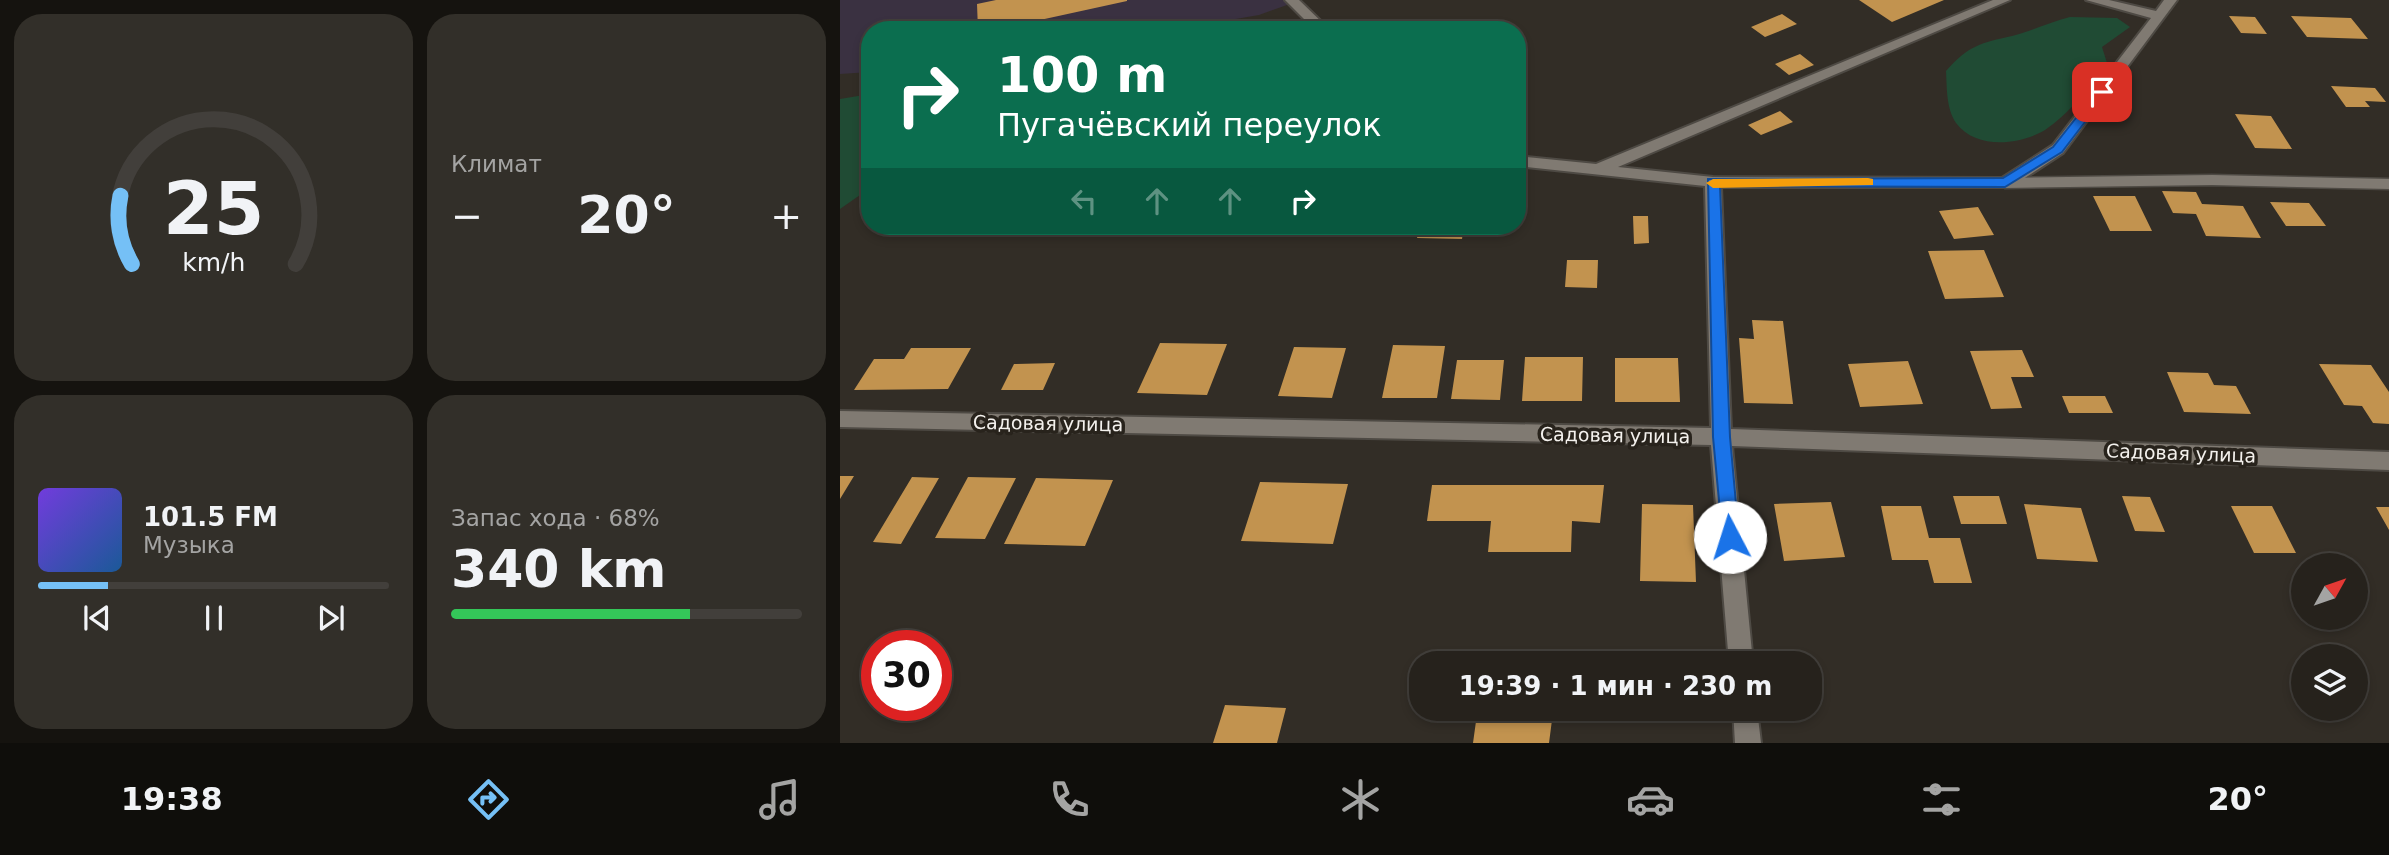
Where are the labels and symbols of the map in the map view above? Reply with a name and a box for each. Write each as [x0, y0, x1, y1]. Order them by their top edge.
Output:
pin [2072, 62, 2132, 122]
street label: Садовая улица [973, 411, 1123, 435]
street label: Садовая улица [1540, 423, 1690, 447]
street label: Садовая улица [2106, 439, 2256, 467]
position arrow [1693, 500, 1767, 574]
north arrow [2291, 553, 2368, 630]
speed limit sign: 30 [861, 630, 952, 721]

